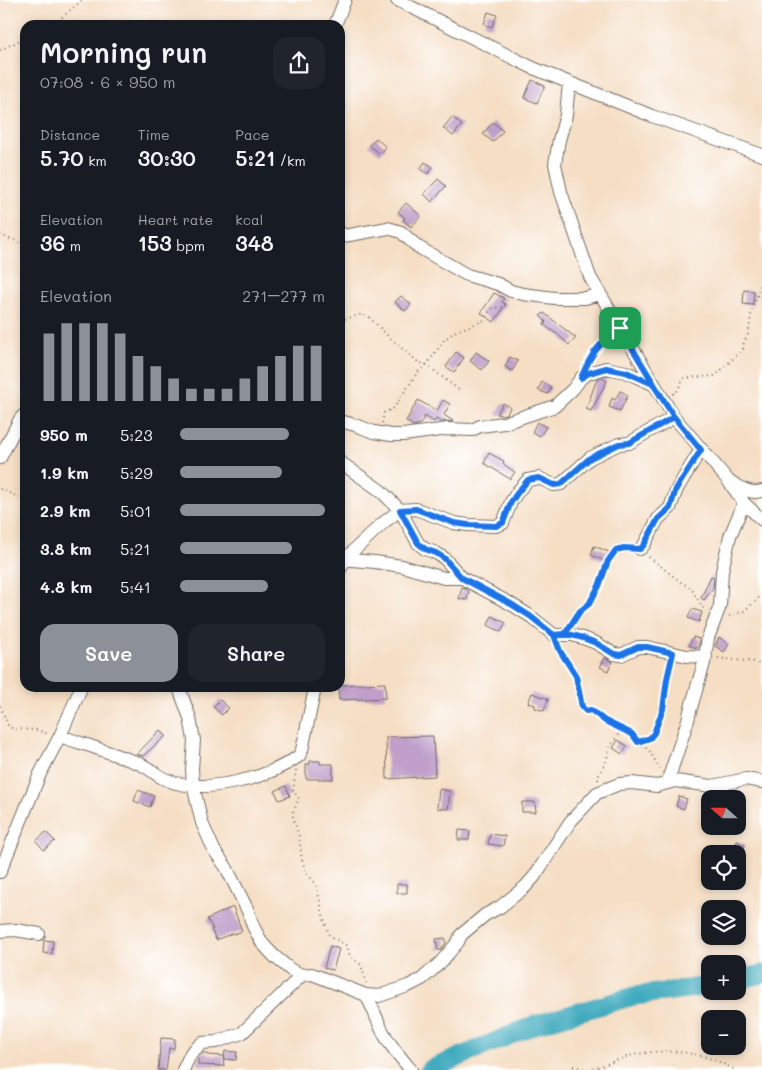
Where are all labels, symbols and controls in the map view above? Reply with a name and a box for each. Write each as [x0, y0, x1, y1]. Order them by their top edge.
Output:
text: Morning run [40, 34, 207, 70]
button: share [273, 37, 325, 89]
text: 07:08 · 6 × 950 m [40, 71, 176, 92]
text: Distance [40, 125, 100, 144]
text: Time [138, 125, 170, 144]
text: Pace [235, 125, 270, 144]
text: 5.70 [40, 144, 84, 171]
text: 30:30 [138, 144, 196, 171]
text: 5:21 [235, 144, 275, 171]
text: km [84, 151, 107, 170]
text: /km [275, 151, 306, 170]
text: Elevation [40, 210, 103, 229]
text: Heart rate [138, 210, 213, 229]
text: kcal [235, 210, 263, 229]
text: 36 [40, 229, 65, 256]
text: 153 [138, 229, 172, 256]
text: 348 [235, 229, 274, 256]
text: m [65, 236, 81, 255]
text: bpm [172, 236, 205, 255]
text: Elevation [40, 285, 112, 306]
text: 271–277 m [242, 285, 325, 306]
pin [599, 307, 641, 349]
icon: arrive [606, 314, 634, 342]
text: 950 m [40, 424, 88, 445]
text: 5:23 [120, 424, 153, 445]
text: 1.9 km [40, 462, 89, 483]
text: 5:29 [120, 462, 153, 483]
text: 2.9 km [40, 500, 91, 521]
text: 5:01 [120, 500, 151, 521]
text: 3.8 km [40, 538, 92, 559]
text: 5:21 [120, 538, 150, 559]
text: 4.8 km [40, 576, 92, 597]
text: 5:41 [120, 576, 151, 597]
button: Save [40, 624, 178, 682]
button: Share [188, 624, 325, 682]
north arrow [701, 790, 746, 835]
map controls [701, 790, 746, 1055]
button: locate [701, 845, 746, 890]
button: layers [701, 900, 746, 945]
button: + [701, 955, 746, 1000]
button: − [701, 1010, 746, 1055]

